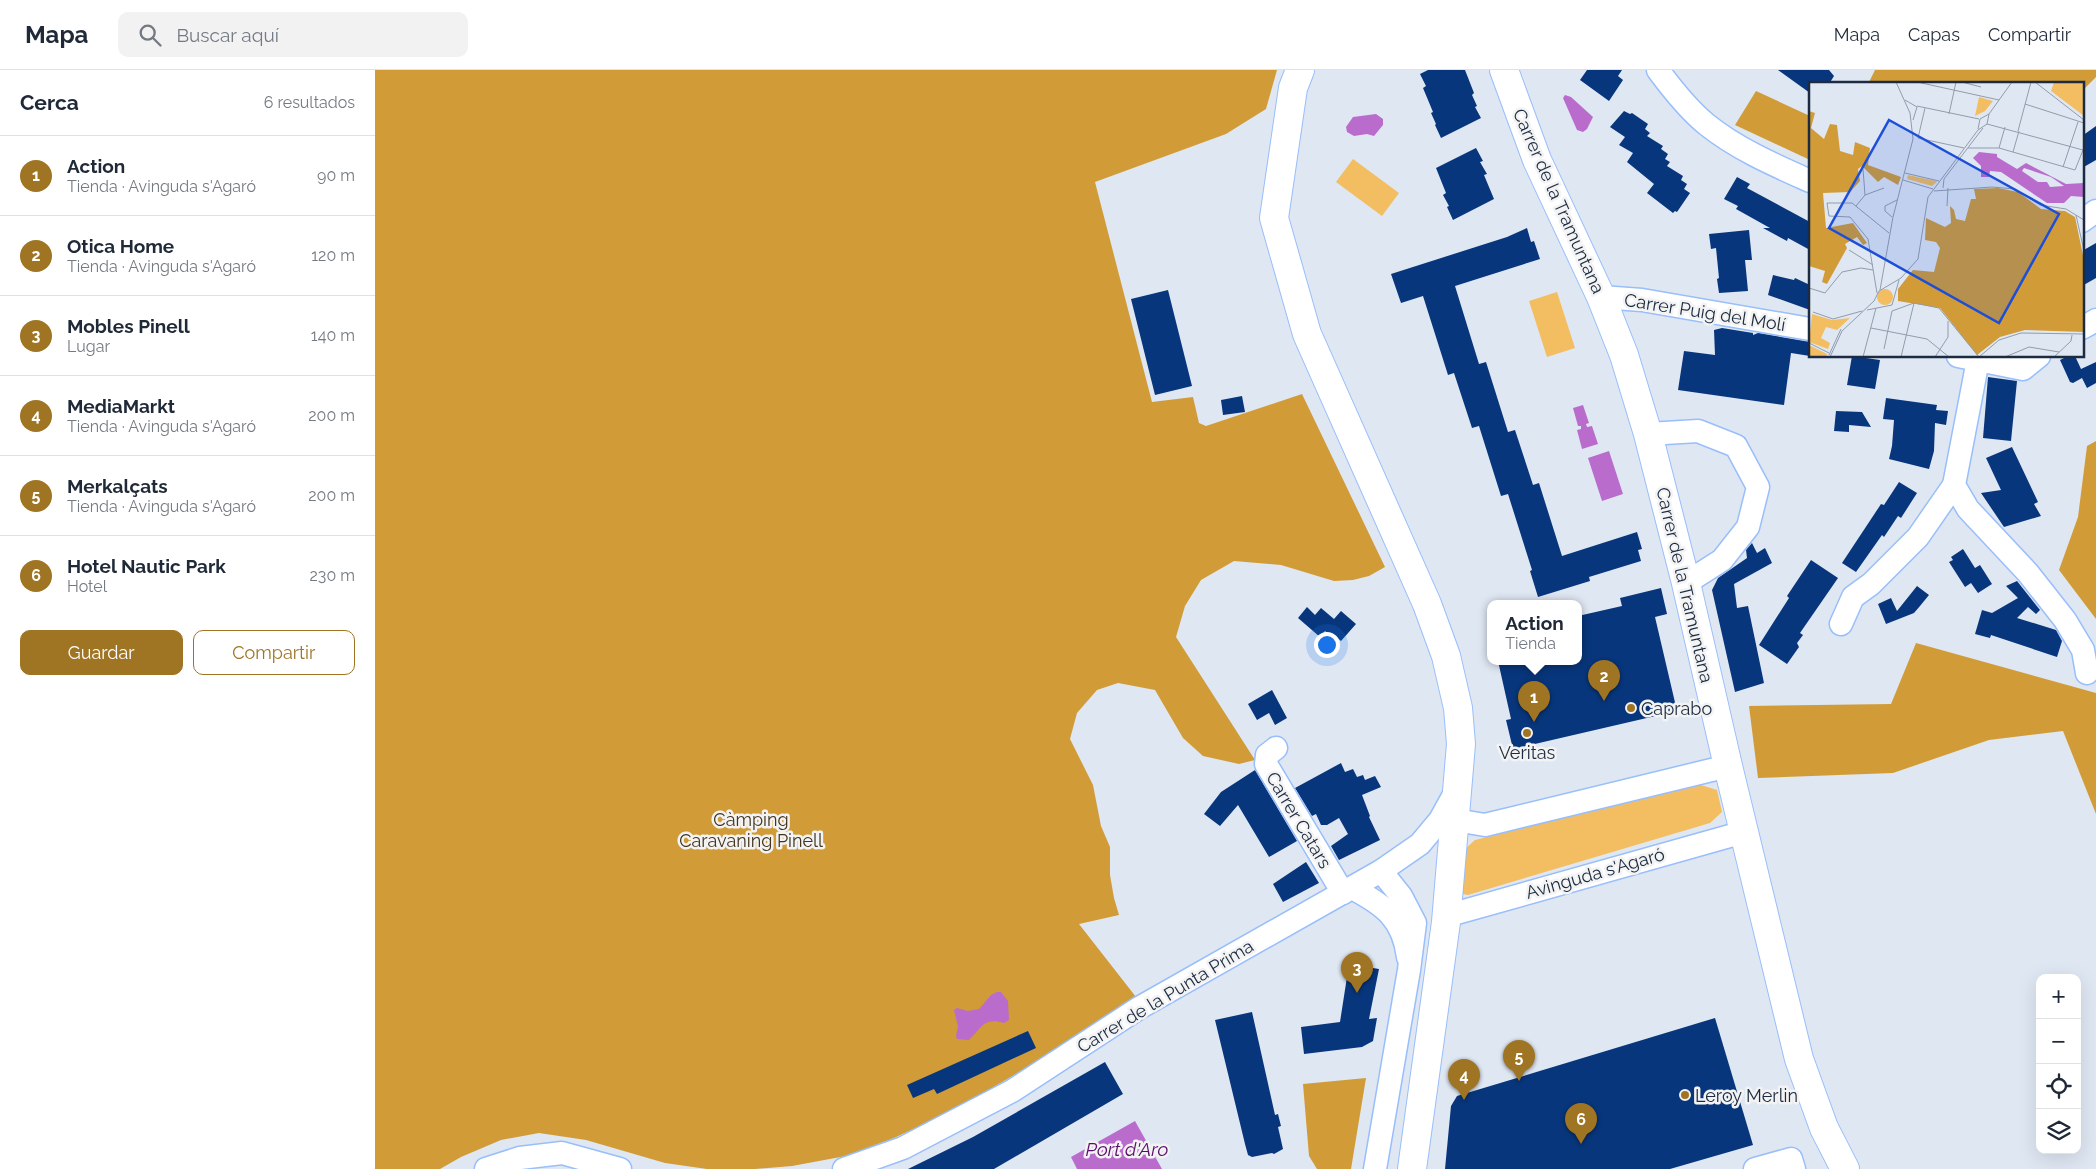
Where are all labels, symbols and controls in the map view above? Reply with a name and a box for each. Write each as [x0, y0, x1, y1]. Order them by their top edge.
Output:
search box [118, 12, 468, 57]
text: Mapa [25, 20, 88, 49]
icon: search [136, 21, 164, 49]
text: Buscar aquí [176, 24, 279, 46]
text: Mapa [1834, 24, 1880, 45]
text: Capas [1908, 24, 1960, 45]
text: Compartir [1988, 24, 2071, 45]
inset map [1809, 82, 2083, 358]
text: Cerca [20, 90, 79, 115]
text: 6 resultados [264, 93, 355, 112]
street label: Carrer de la Tramuntana [1509, 105, 1609, 297]
text: Action [67, 155, 125, 177]
text: 1 [32, 166, 40, 185]
text: 90 m [317, 166, 355, 185]
text: Tienda · Avinguda s'Agaró [67, 177, 256, 196]
text: Otica Home [67, 235, 174, 257]
text: 2 [31, 246, 41, 265]
text: 120 m [311, 246, 355, 265]
text: Tienda · Avinguda s'Agaró [67, 257, 256, 276]
street label: Carrer Puig del Molí [1623, 289, 1787, 335]
text: Mobles Pinell [67, 315, 190, 337]
text: 3 [32, 326, 40, 345]
text: 140 m [311, 326, 355, 345]
text: Lugar [67, 337, 110, 356]
text: MediaMarkt [67, 395, 175, 417]
text: 4 [31, 406, 41, 425]
text: 200 m [308, 406, 355, 425]
text: Tienda · Avinguda s'Agaró [67, 417, 256, 436]
text: Merkalçats [67, 475, 168, 497]
street label: Carrer de la Tramuntana [1652, 485, 1718, 685]
text: 5 [32, 486, 40, 505]
text: 200 m [308, 486, 355, 505]
text: Tienda · Avinguda s'Agaró [67, 497, 256, 516]
text: Hotel Nautic Park [67, 555, 226, 577]
text: 6 [31, 566, 41, 585]
text: 230 m [310, 566, 355, 585]
text: Hotel [67, 577, 107, 596]
popup [1487, 600, 1582, 665]
text: Action [1505, 612, 1564, 634]
button: Guardar [20, 630, 183, 675]
button: Compartir [193, 630, 355, 675]
your location [1314, 632, 1340, 658]
text: Tienda [1505, 634, 1556, 653]
pin: 2 [1588, 660, 1620, 701]
pin: 1 [1518, 681, 1550, 722]
place label: Caprabo [1641, 698, 1712, 719]
marker: Caprabo [1625, 702, 1637, 714]
marker: Veritas [1521, 727, 1533, 739]
place label: Veritas [1499, 742, 1555, 763]
street label: Carrer Catars [1262, 768, 1336, 872]
park label: Càmping Caravaning Pinell [679, 809, 823, 851]
street label: Avinguda s'Agaró [1523, 843, 1667, 903]
street label: Carrer de la Punta Prima [1073, 935, 1257, 1057]
pin: 3 [1341, 952, 1373, 993]
map controls [2036, 974, 2081, 1154]
button: + [2036, 974, 2081, 1019]
button: − [2036, 1019, 2081, 1064]
pin: 5 [1503, 1040, 1535, 1081]
pin: 4 [1448, 1059, 1480, 1100]
button: locate [2036, 1064, 2081, 1109]
place label: Leroy Merlin [1695, 1085, 1798, 1106]
marker: Leroy Merlin [1679, 1089, 1691, 1101]
pin: 6 [1565, 1103, 1597, 1144]
button: layers [2036, 1109, 2081, 1154]
water label: Port d'Aro [1086, 1138, 1169, 1160]

